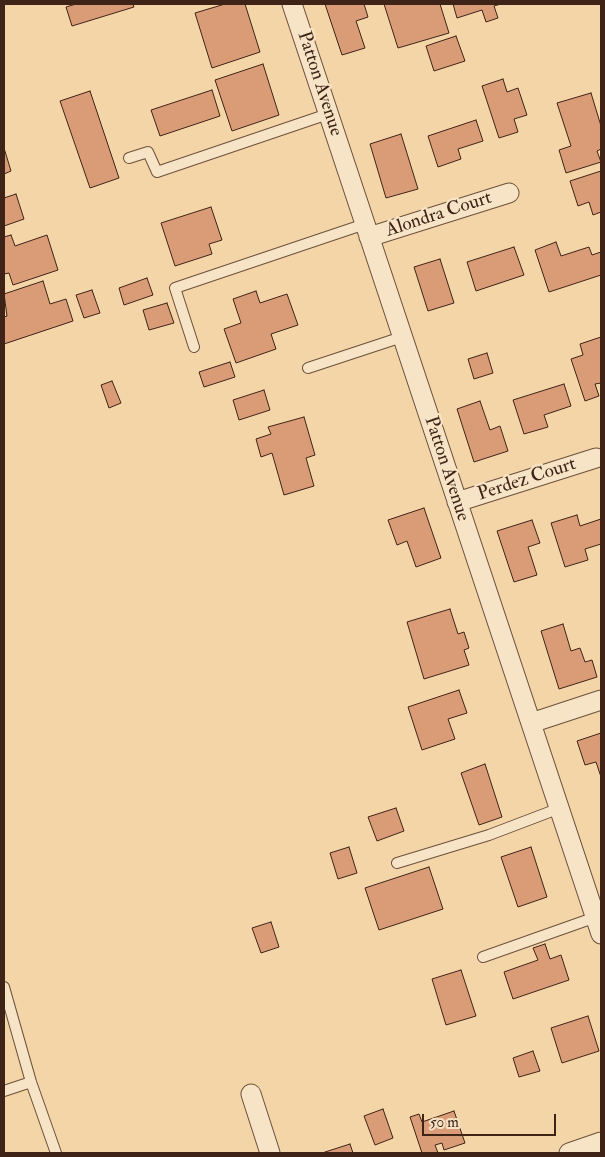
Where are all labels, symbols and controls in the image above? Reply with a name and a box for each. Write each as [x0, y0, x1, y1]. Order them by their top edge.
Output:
street label: Patton Avenue [291, 29, 347, 139]
street label: Alondra Court [383, 187, 495, 243]
street label: Patton Avenue [418, 414, 474, 524]
street label: Perdez Court [475, 453, 579, 507]
scale bar [425, 1104, 559, 1136]
text: 50 m [430, 1113, 459, 1132]

